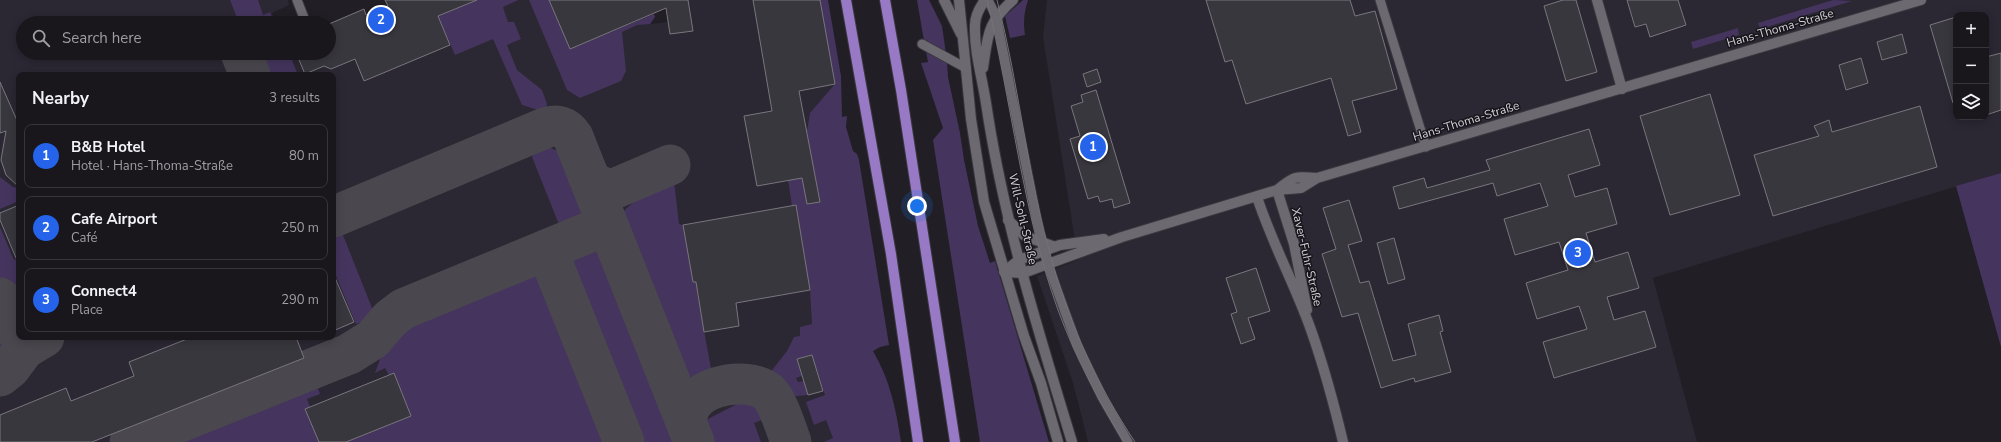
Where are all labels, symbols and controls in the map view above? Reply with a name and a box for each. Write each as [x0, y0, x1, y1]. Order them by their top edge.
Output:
pin: 2 [368, 5, 394, 35]
street label: Hans-Thoma-Straße [1725, 5, 1835, 51]
map controls [1953, 12, 1989, 120]
button: + [1953, 12, 1989, 48]
search box [16, 16, 336, 60]
icon: search [30, 27, 52, 49]
text: Search here [62, 28, 142, 48]
button: − [1953, 48, 1989, 84]
button: layers [1953, 84, 1989, 120]
text: Nearby [32, 87, 89, 110]
text: 3 results [269, 89, 320, 107]
street label: Hans-Thoma-Straße [1411, 97, 1521, 145]
pin: 1 [1080, 132, 1106, 162]
text: B&B Hotel [71, 137, 145, 157]
text: 1 [42, 147, 50, 165]
text: 80 m [289, 147, 319, 165]
text: Hotel · Hans-Thoma-Straße [71, 157, 233, 175]
street label: Will-Sohl-Straße [1005, 172, 1041, 266]
your location [907, 196, 927, 216]
street label: Xaver-Fuhr-Straße [1288, 206, 1326, 308]
text: Cafe Airport [71, 209, 157, 229]
text: 2 [42, 219, 50, 237]
text: 250 m [281, 219, 319, 237]
text: Café [71, 229, 98, 247]
pin: 3 [1565, 238, 1591, 268]
text: Connect4 [71, 281, 137, 301]
text: 3 [42, 291, 50, 309]
text: 290 m [281, 291, 319, 309]
text: Place [71, 301, 103, 319]

